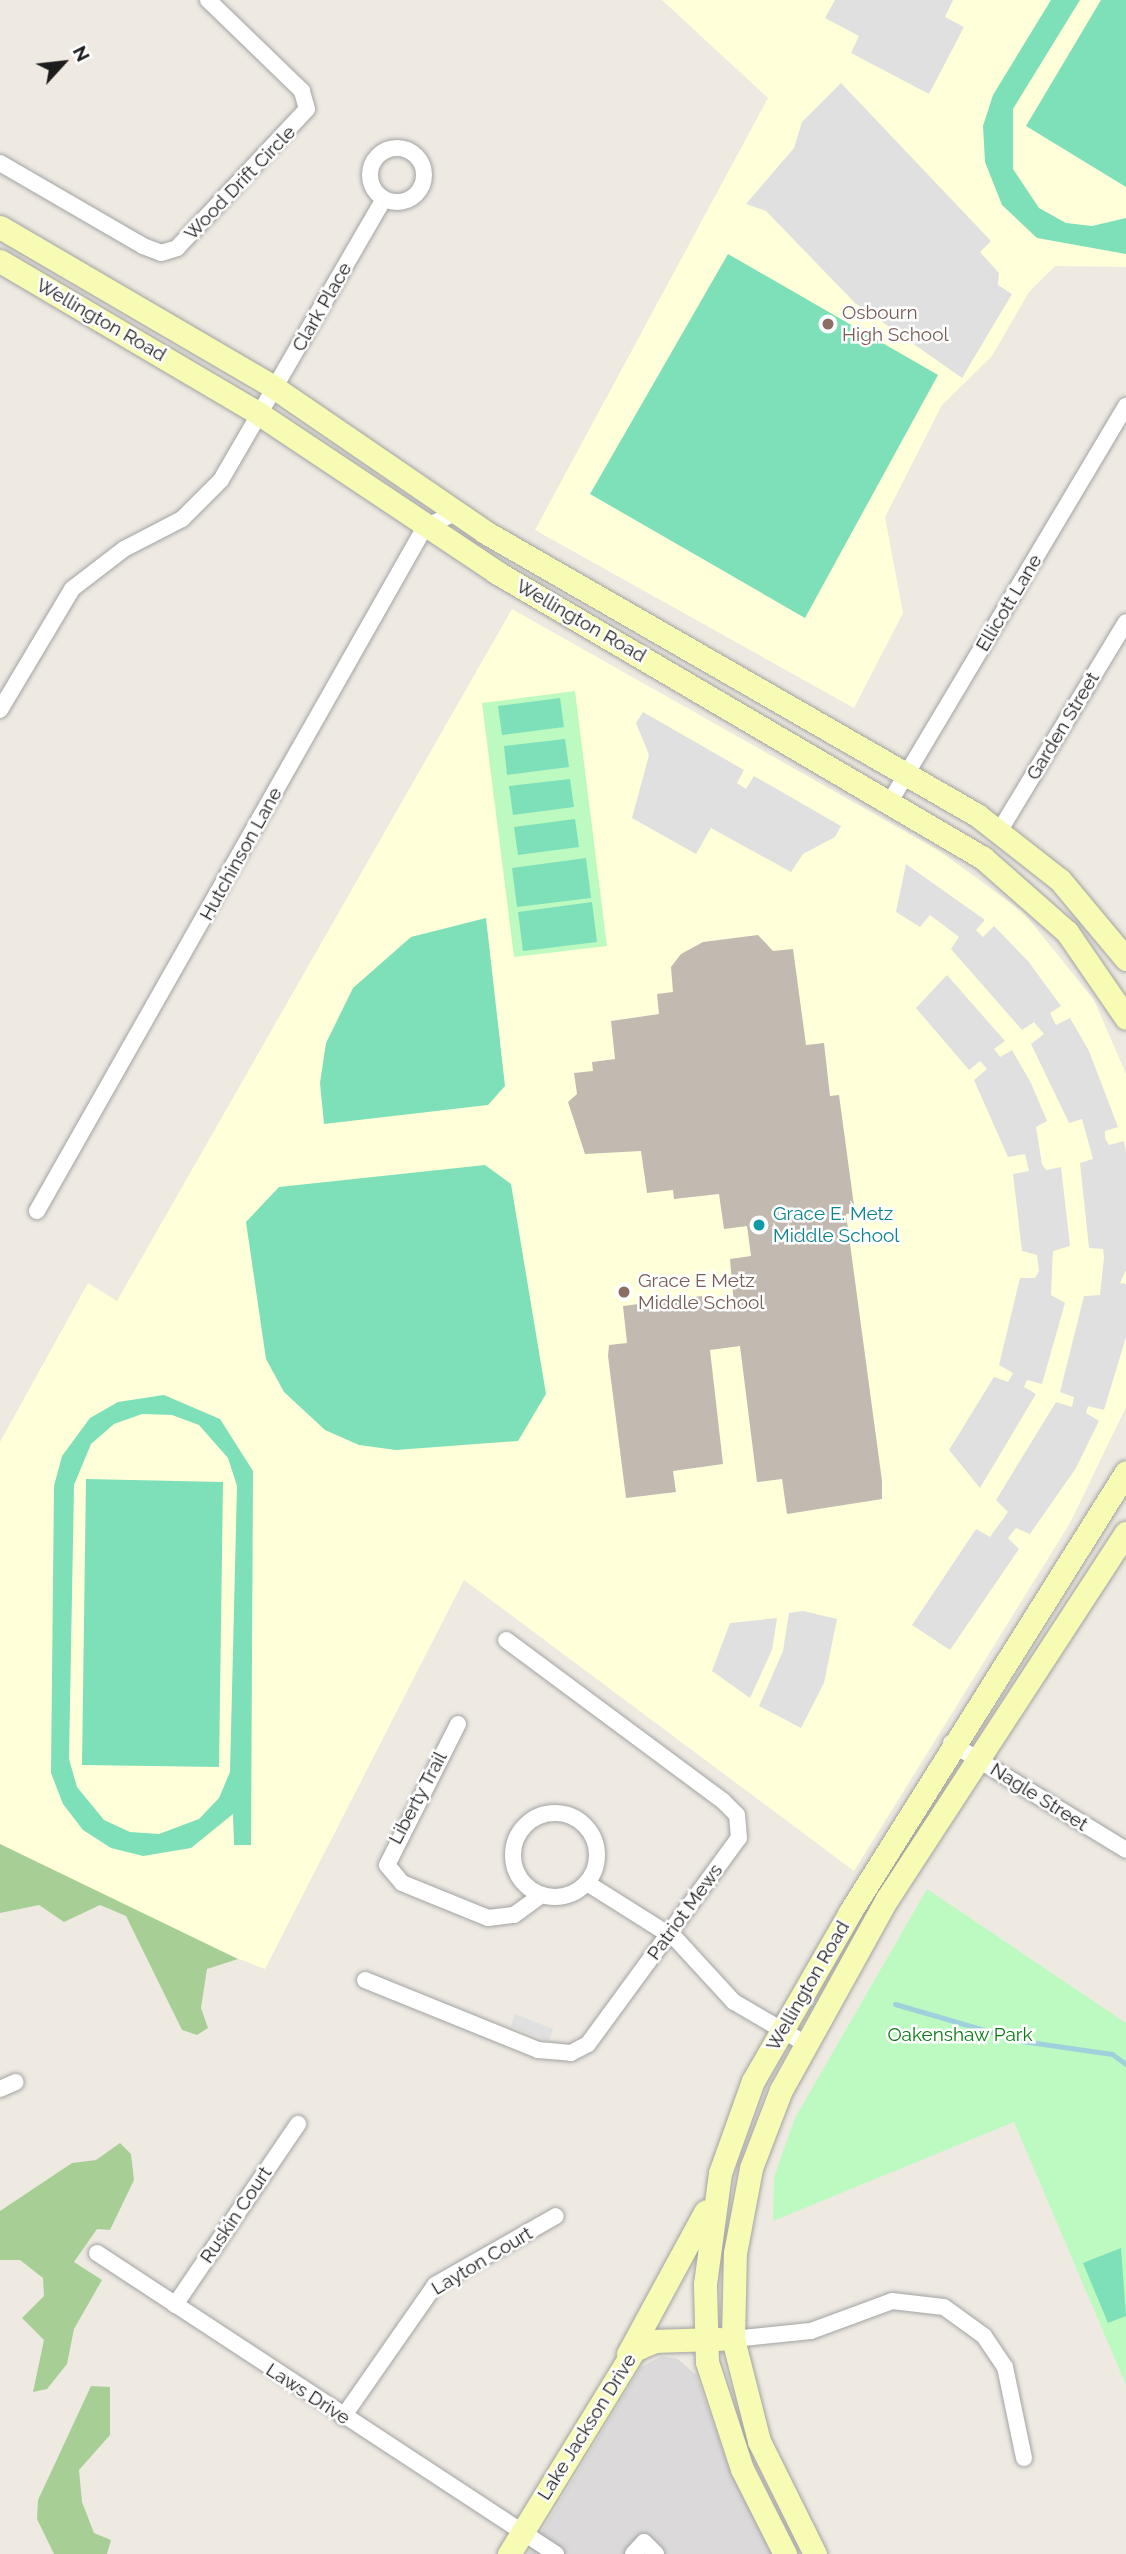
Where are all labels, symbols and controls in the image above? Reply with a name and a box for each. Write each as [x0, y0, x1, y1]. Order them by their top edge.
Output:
north arrow [28, 28, 98, 98]
text: N [69, 42, 95, 65]
street label: Wood Drift Circle [180, 121, 300, 245]
street label: Clark Place [287, 258, 357, 356]
street label: Wellington Road [32, 274, 170, 366]
place label: Osbourn High School [842, 302, 949, 346]
marker: Osbourn High School [820, 316, 836, 332]
street label: Ellicott Lane [971, 551, 1047, 655]
street label: Wellington Road [512, 575, 650, 667]
street label: Garden Street [1022, 668, 1104, 784]
street label: Hutchinson Lane [195, 784, 287, 924]
place label: Grace E. Metz Middle School [773, 1203, 899, 1247]
marker: Grace E. Metz Middle School [751, 1217, 767, 1233]
place label: Grace E Metz Middle School [638, 1270, 764, 1314]
marker: Grace E Metz Middle School [616, 1284, 632, 1300]
street label: Liberty Trail [384, 1747, 452, 1849]
street label: Nagle Street [986, 1758, 1092, 1836]
street label: Patriot Mews [642, 1859, 728, 1965]
street label: Wellington Road [762, 1917, 854, 2055]
park label: Oakenshaw Park [887, 2024, 1033, 2046]
street label: Ruskin Court [195, 2162, 277, 2268]
street label: Layton Court [427, 2222, 537, 2300]
street label: Lake Jackson Drive [533, 2349, 641, 2505]
street label: Laws Drive [262, 2358, 354, 2430]

